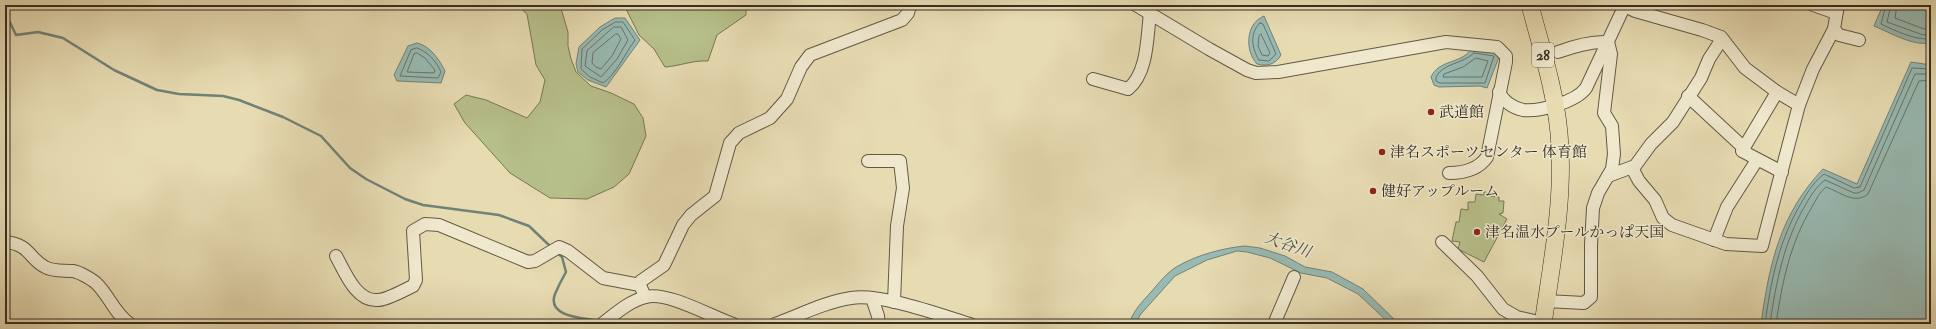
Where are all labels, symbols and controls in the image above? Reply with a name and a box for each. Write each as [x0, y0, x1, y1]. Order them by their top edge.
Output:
road number: 28 [1532, 43, 1554, 67]
place label: 武道館 [1439, 103, 1484, 122]
marker: 武道館 [1426, 107, 1436, 117]
place label: 津名スポーツセンター 体育館 [1390, 143, 1587, 162]
marker: 津名スポーツセンター 体育館 [1377, 147, 1387, 157]
place label: 健好アップルーム [1381, 182, 1499, 201]
marker: 健好アップルーム [1368, 186, 1378, 196]
place label: 津名温水プールかっぱ天国 [1485, 223, 1664, 242]
marker: 津名温水プールかっぱ天国 [1472, 227, 1482, 237]
water label: 大谷川 [1262, 228, 1316, 263]

